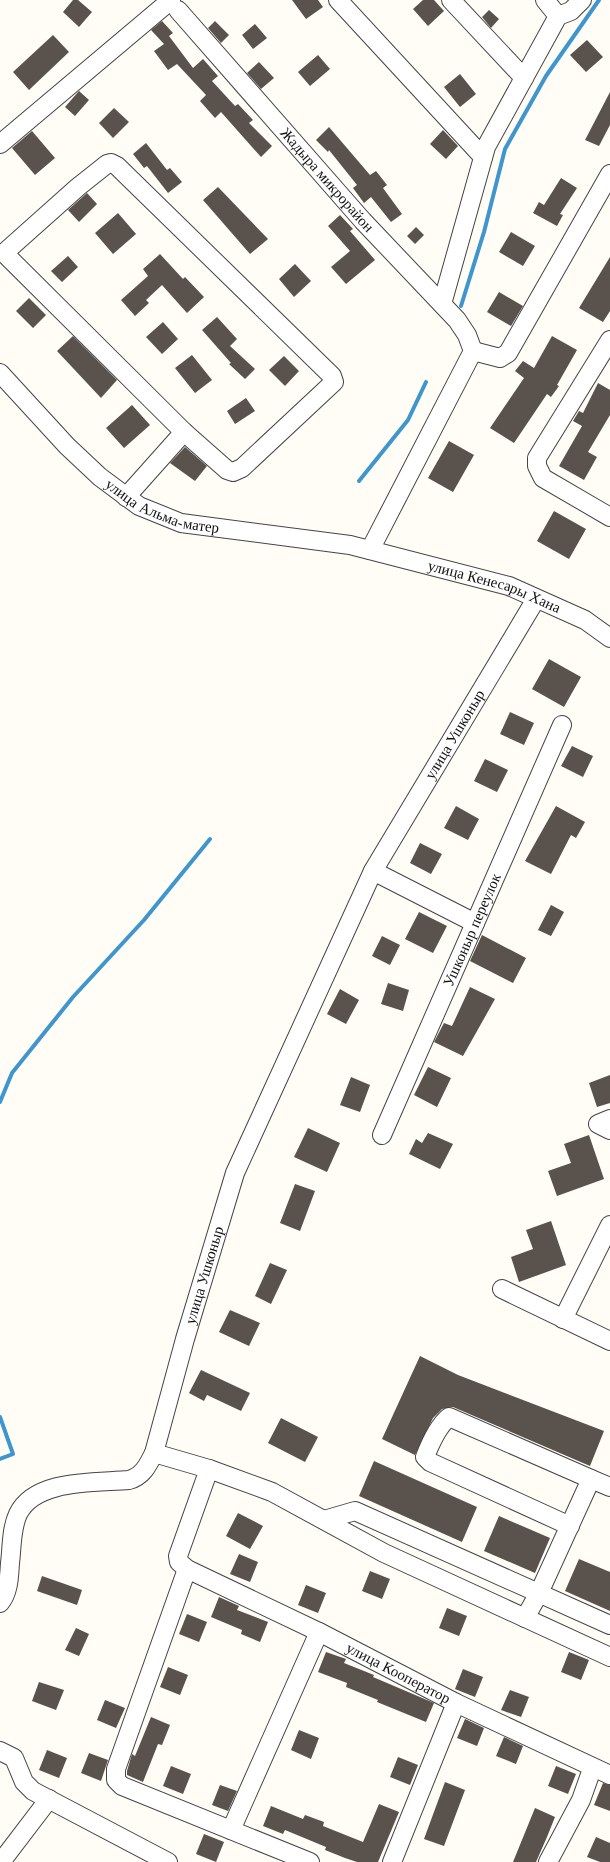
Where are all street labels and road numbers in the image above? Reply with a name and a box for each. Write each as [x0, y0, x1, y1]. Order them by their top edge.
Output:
street label: Жадыра микрорайон [277, 125, 377, 235]
street label: улица Альма-матер [102, 476, 220, 536]
street label: улица Кенесары Хана [426, 557, 563, 616]
street label: улица Ушконыр [422, 687, 488, 782]
street label: Ушконыр переулок [440, 870, 504, 989]
street label: улица Ушконыр [182, 1224, 226, 1326]
street label: улица Кооператор [344, 1640, 453, 1707]

